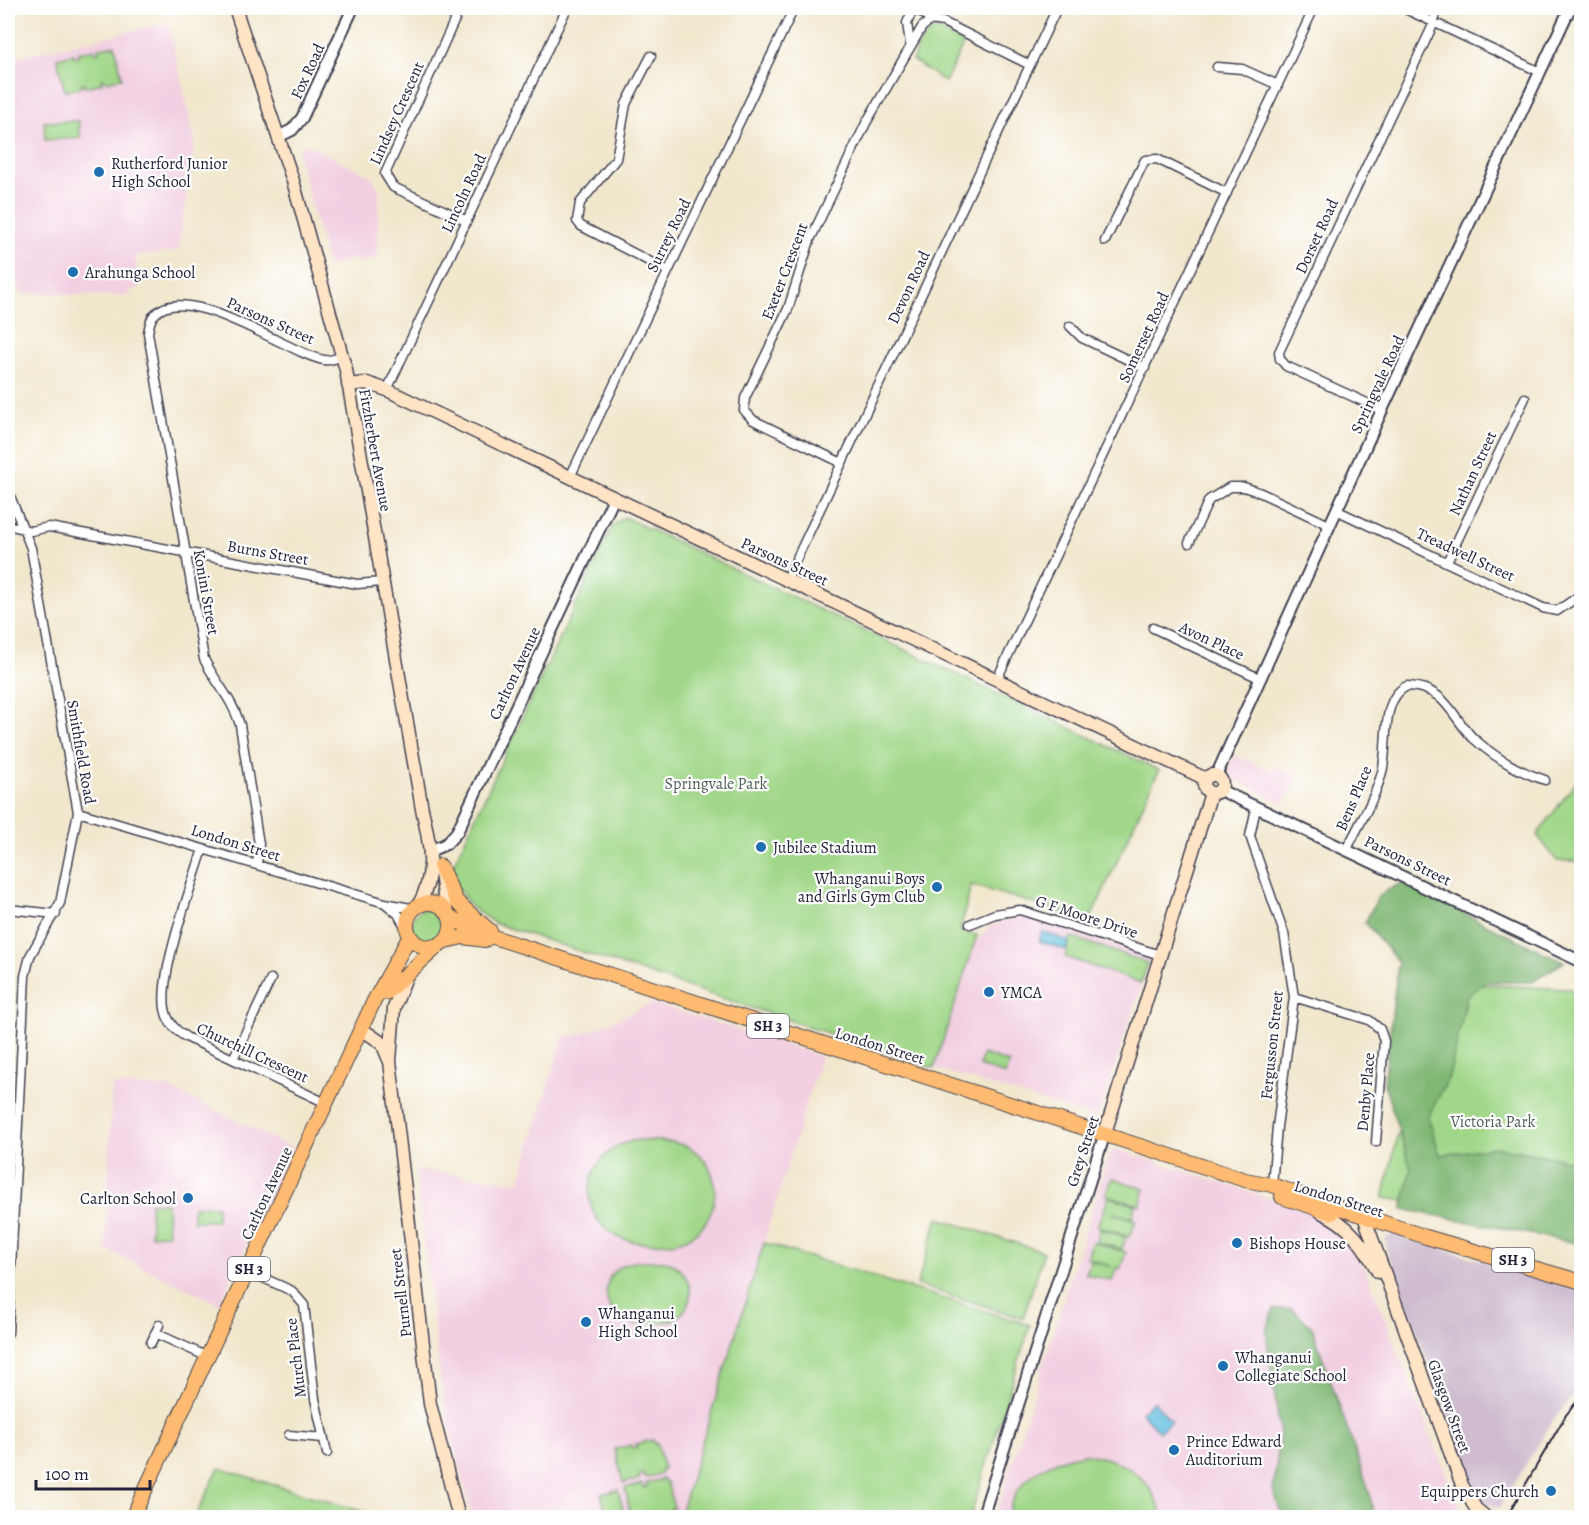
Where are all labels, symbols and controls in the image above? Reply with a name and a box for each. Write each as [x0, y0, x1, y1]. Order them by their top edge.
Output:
street label: Fox Road [285, 40, 331, 103]
street label: Lindsey Crescent [364, 58, 430, 169]
street label: Lincoln Road [436, 150, 492, 237]
place label: Rutherford Junior High School [111, 153, 228, 193]
marker: Rutherford Junior High School [92, 165, 106, 179]
street label: Surrey Road [641, 194, 696, 276]
street label: Dorset Road [1290, 195, 1344, 278]
street label: Exeter Crescent [756, 219, 814, 323]
street label: Devon Road [882, 247, 936, 328]
place label: Arahunga School [84, 262, 195, 284]
marker: Arahunga School [66, 265, 80, 279]
street label: Somerset Road [1113, 288, 1175, 387]
street label: Parsons Street [223, 292, 318, 350]
street label: Springvale Road [1345, 331, 1410, 437]
street label: Fitzherbert Avenue [353, 387, 397, 513]
street label: Nathan Street [1444, 427, 1502, 519]
street label: Treadwell Street [1413, 523, 1518, 587]
street label: Parsons Street [737, 532, 832, 592]
street label: Burns Street [226, 535, 310, 571]
street label: Konini Street [188, 548, 224, 637]
street label: Avon Place [1174, 616, 1248, 666]
street label: Carlton Avenue [484, 623, 546, 724]
street label: Smithfield Road [61, 698, 101, 806]
street label: Bens Place [1330, 762, 1377, 834]
park label: Springvale Park [665, 773, 768, 795]
street label: London Street [188, 819, 283, 867]
street label: Parsons Street [1360, 830, 1455, 891]
place label: Jubilee Stadium [773, 837, 877, 859]
marker: Jubilee Stadium [754, 840, 768, 854]
place label: Whanganui Boys and Girls Gym Club [798, 868, 925, 908]
marker: Whanganui Boys and Girls Gym Club [930, 880, 944, 894]
street label: G F Moore Drive [1033, 890, 1141, 944]
place label: YMCA [1000, 982, 1043, 1004]
marker: YMCA [982, 985, 996, 999]
street label: Fergusson Street [1255, 989, 1289, 1101]
road number: SH 3 [747, 1014, 789, 1038]
street label: Churchill Crescent [193, 1017, 312, 1088]
street label: London Street [832, 1022, 927, 1070]
street label: Denby Place [1352, 1052, 1380, 1133]
park label: Victoria Park [1450, 1111, 1536, 1133]
street label: Grey Street [1061, 1113, 1105, 1189]
street label: Carlton Avenue [236, 1143, 298, 1244]
street label: London Street [1291, 1175, 1386, 1223]
place label: Carlton School [80, 1188, 176, 1210]
marker: Carlton School [181, 1191, 195, 1205]
place label: Bishops House [1249, 1233, 1346, 1255]
marker: Bishops House [1230, 1236, 1244, 1250]
street label: Purnell Street [385, 1247, 417, 1339]
road number: SH 3 [1492, 1248, 1534, 1272]
road number: SH 3 [228, 1257, 270, 1281]
place label: Whanganui High School [597, 1303, 678, 1343]
marker: Whanganui High School [579, 1315, 593, 1329]
street label: Murch Place [280, 1317, 312, 1399]
place label: Whanganui Collegiate School [1234, 1347, 1347, 1387]
street label: Glasgow Street [1422, 1357, 1476, 1456]
marker: Whanganui Collegiate School [1216, 1359, 1230, 1373]
place label: Prince Edward Auditorium [1185, 1431, 1282, 1471]
marker: Prince Edward Auditorium [1167, 1443, 1181, 1457]
scale bar [36, 1453, 150, 1491]
text: 100 m [45, 1462, 89, 1486]
place label: Equippers Church [1420, 1481, 1539, 1503]
marker: Equippers Church [1544, 1484, 1558, 1498]

